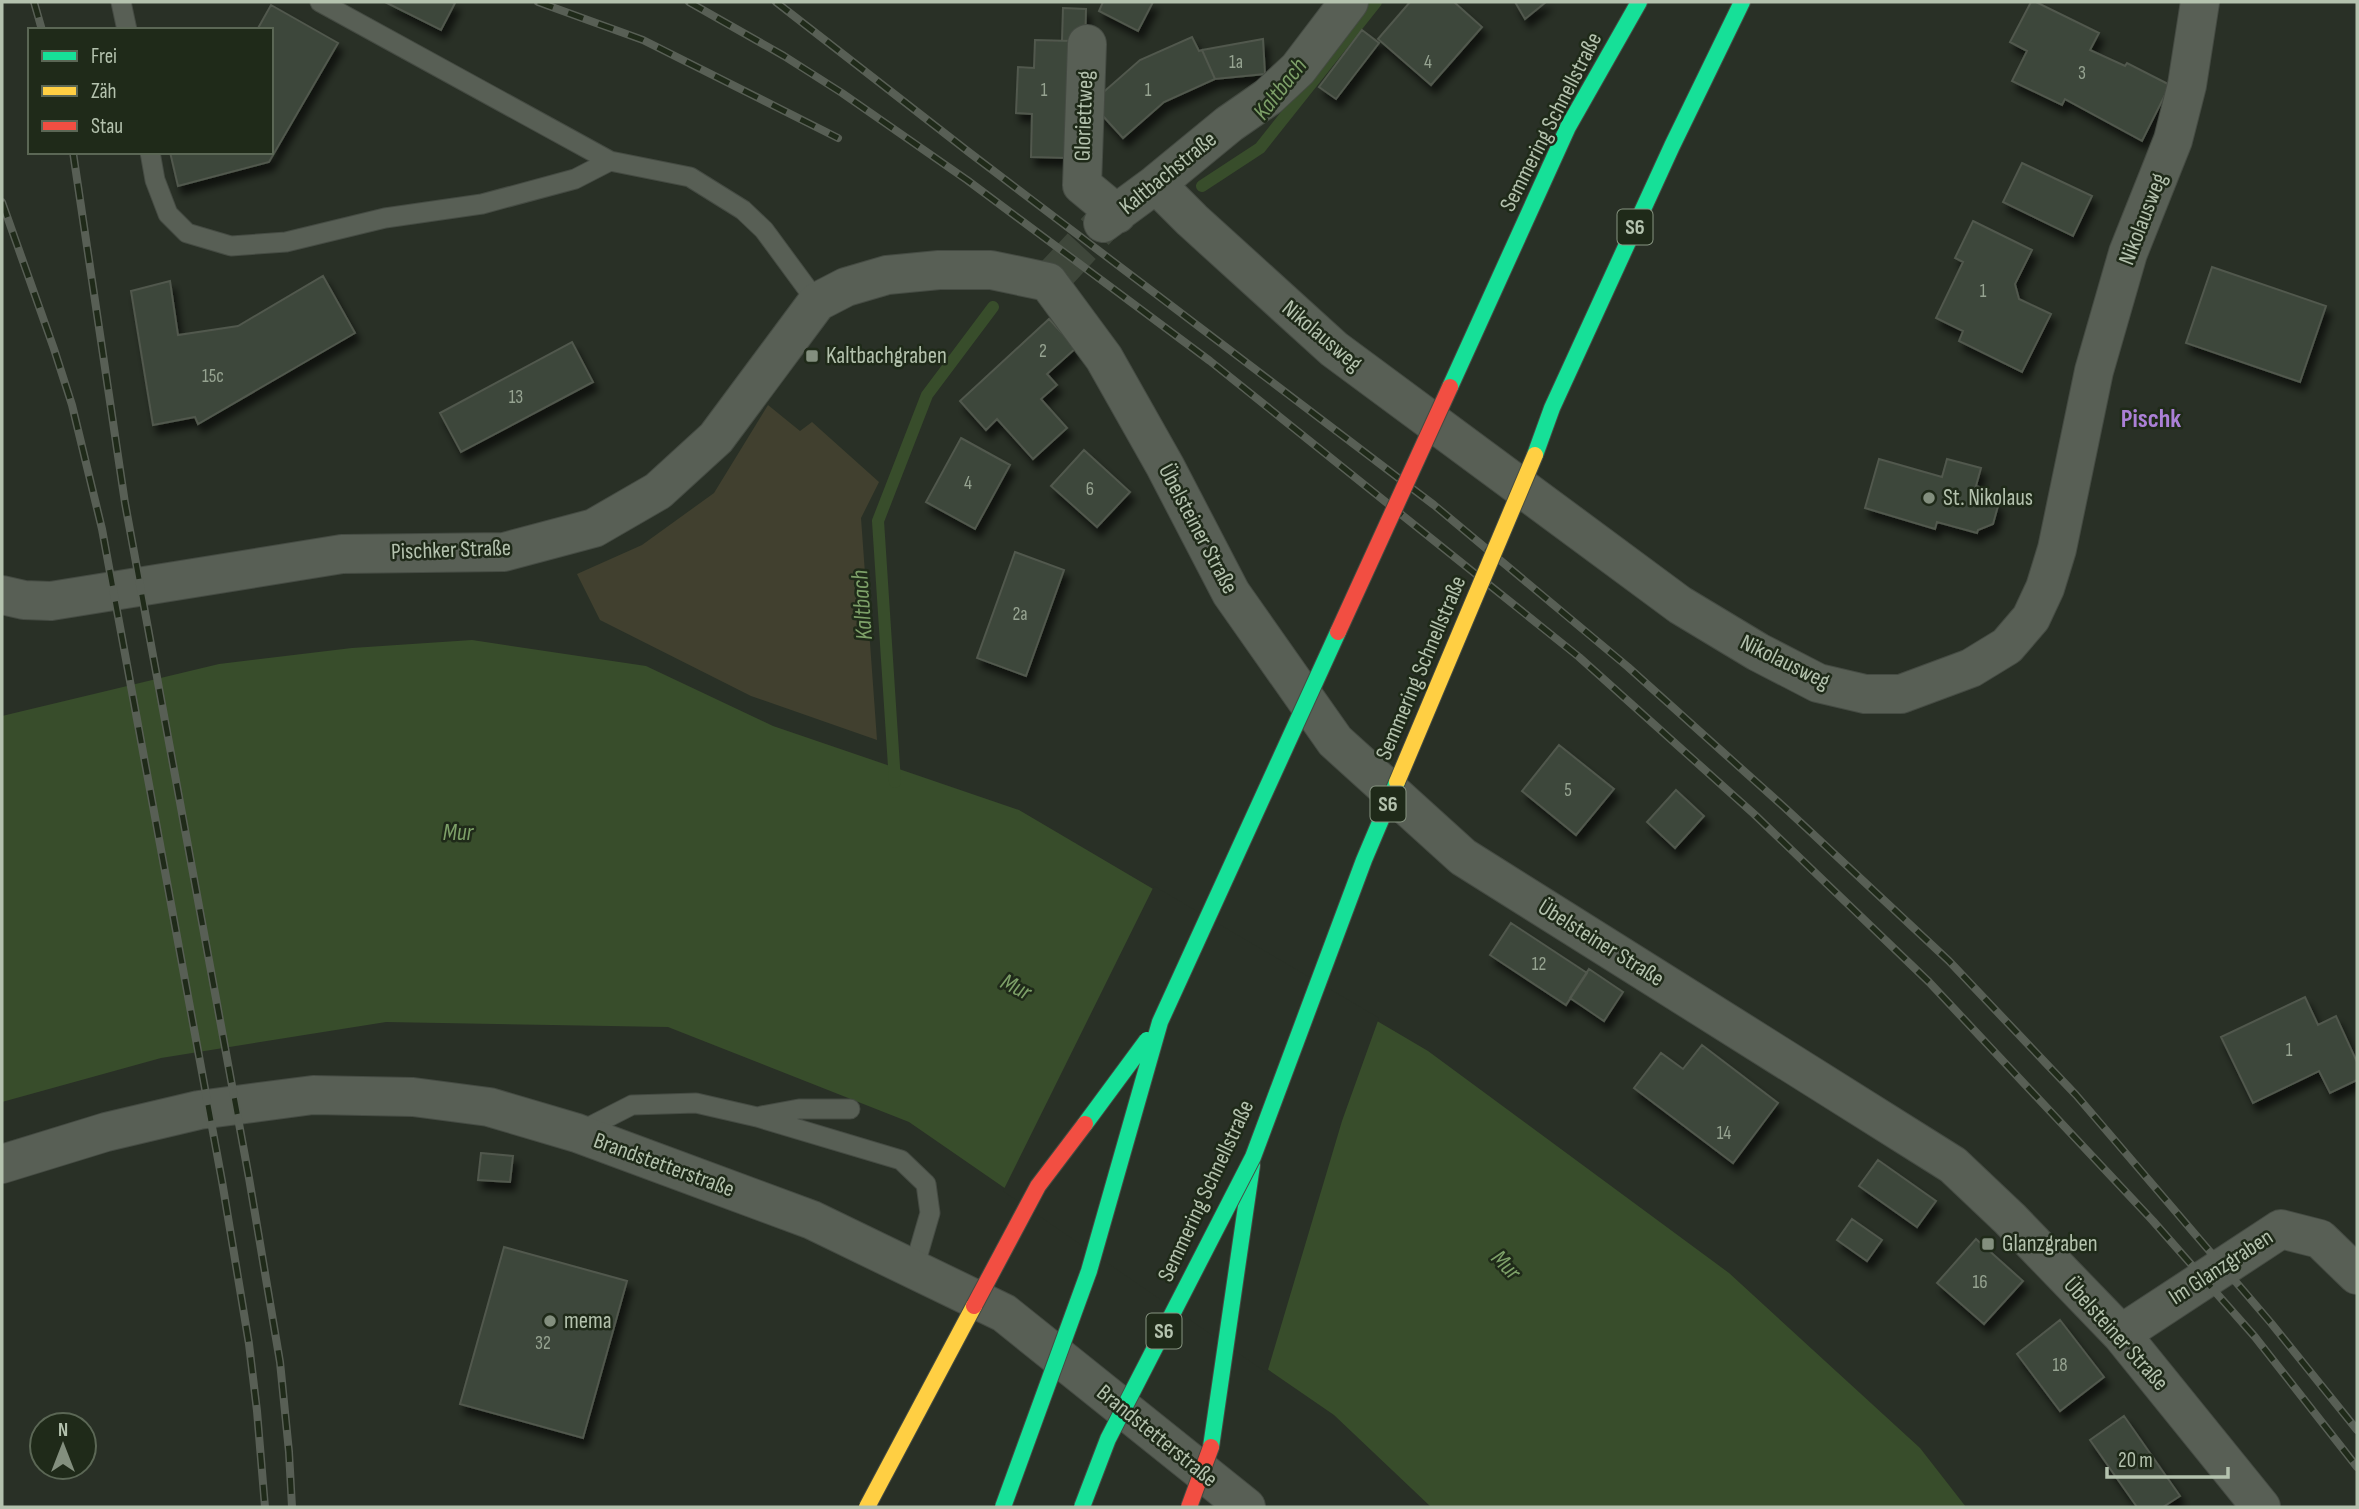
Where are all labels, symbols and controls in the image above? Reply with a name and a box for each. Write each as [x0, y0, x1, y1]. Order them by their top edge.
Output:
legend [28, 28, 273, 154]
street label: Semmering Schnellstraße [1494, 28, 1608, 216]
text: Frei [91, 44, 117, 69]
house number: 1a [1229, 51, 1243, 74]
house number: 4 [1424, 51, 1432, 74]
water label: Kaltbach [1247, 52, 1313, 126]
house number: 3 [2078, 62, 2086, 85]
street label: Gloriettweg [1068, 70, 1100, 162]
text: Zäh [91, 79, 117, 104]
house number: 1 [1041, 79, 1048, 102]
house number: 1 [1145, 79, 1152, 102]
text: Stau [91, 114, 123, 139]
street label: Kaltbachstraße [1114, 125, 1222, 221]
street label: Nikolausweg [2113, 169, 2173, 269]
road number: S6 [1618, 210, 1652, 244]
house number: 1 [1980, 280, 1987, 303]
street label: Nikolausweg [1276, 294, 1368, 378]
house number: 2 [1039, 340, 1047, 363]
place label: Kaltbachgraben [826, 342, 947, 370]
marker: Kaltbachgraben [804, 348, 820, 364]
house number: 15c [202, 365, 224, 388]
house number: 13 [509, 386, 523, 409]
district label: Pischk [2121, 404, 2181, 435]
street label: Übelsteiner Straße [1152, 459, 1244, 599]
house number: 4 [964, 472, 972, 495]
house number: 6 [1086, 478, 1094, 501]
place label: St. Nikolaus [1943, 484, 2033, 512]
marker: St. Nikolaus [1921, 490, 1937, 506]
street label: Pischker Straße [391, 534, 511, 566]
water label: Kaltbach [845, 569, 879, 641]
street label: Semmering Schnellstraße [1370, 572, 1472, 764]
house number: 2a [1012, 603, 1028, 626]
street label: Nikolausweg [1736, 628, 1834, 696]
house number: 5 [1564, 779, 1572, 802]
road number: S6 [1370, 786, 1406, 822]
water label: Mur [443, 818, 475, 847]
street label: Übelsteiner Straße [1533, 893, 1669, 993]
house number: 12 [1532, 953, 1546, 976]
water label: Mur [996, 967, 1037, 1007]
house number: 1 [2286, 1039, 2293, 1062]
street label: Semmering Schnellstraße [1152, 1096, 1260, 1286]
house number: 14 [1717, 1122, 1731, 1145]
street label: Brandstetterstraße [590, 1127, 738, 1203]
street label: Im Glanzgraben [2164, 1223, 2278, 1311]
place label: Glanzgraben [2002, 1230, 2098, 1258]
marker: Glanzgraben [1980, 1236, 1996, 1252]
water label: Mur [1485, 1244, 1528, 1287]
house number: 16 [1973, 1271, 1987, 1294]
street label: Übelsteiner Straße [2058, 1271, 2174, 1397]
place label: mema [564, 1307, 612, 1335]
marker: mema [542, 1313, 558, 1329]
road number: S6 [1146, 1314, 1182, 1348]
house number: 32 [535, 1332, 551, 1355]
house number: 18 [2053, 1354, 2067, 1377]
street label: Brandstetterstraße [1091, 1379, 1223, 1493]
north arrow [28, 1411, 98, 1481]
text: N [58, 1419, 68, 1442]
scale bar [2107, 1436, 2228, 1480]
text: 20 m [2118, 1448, 2153, 1473]

